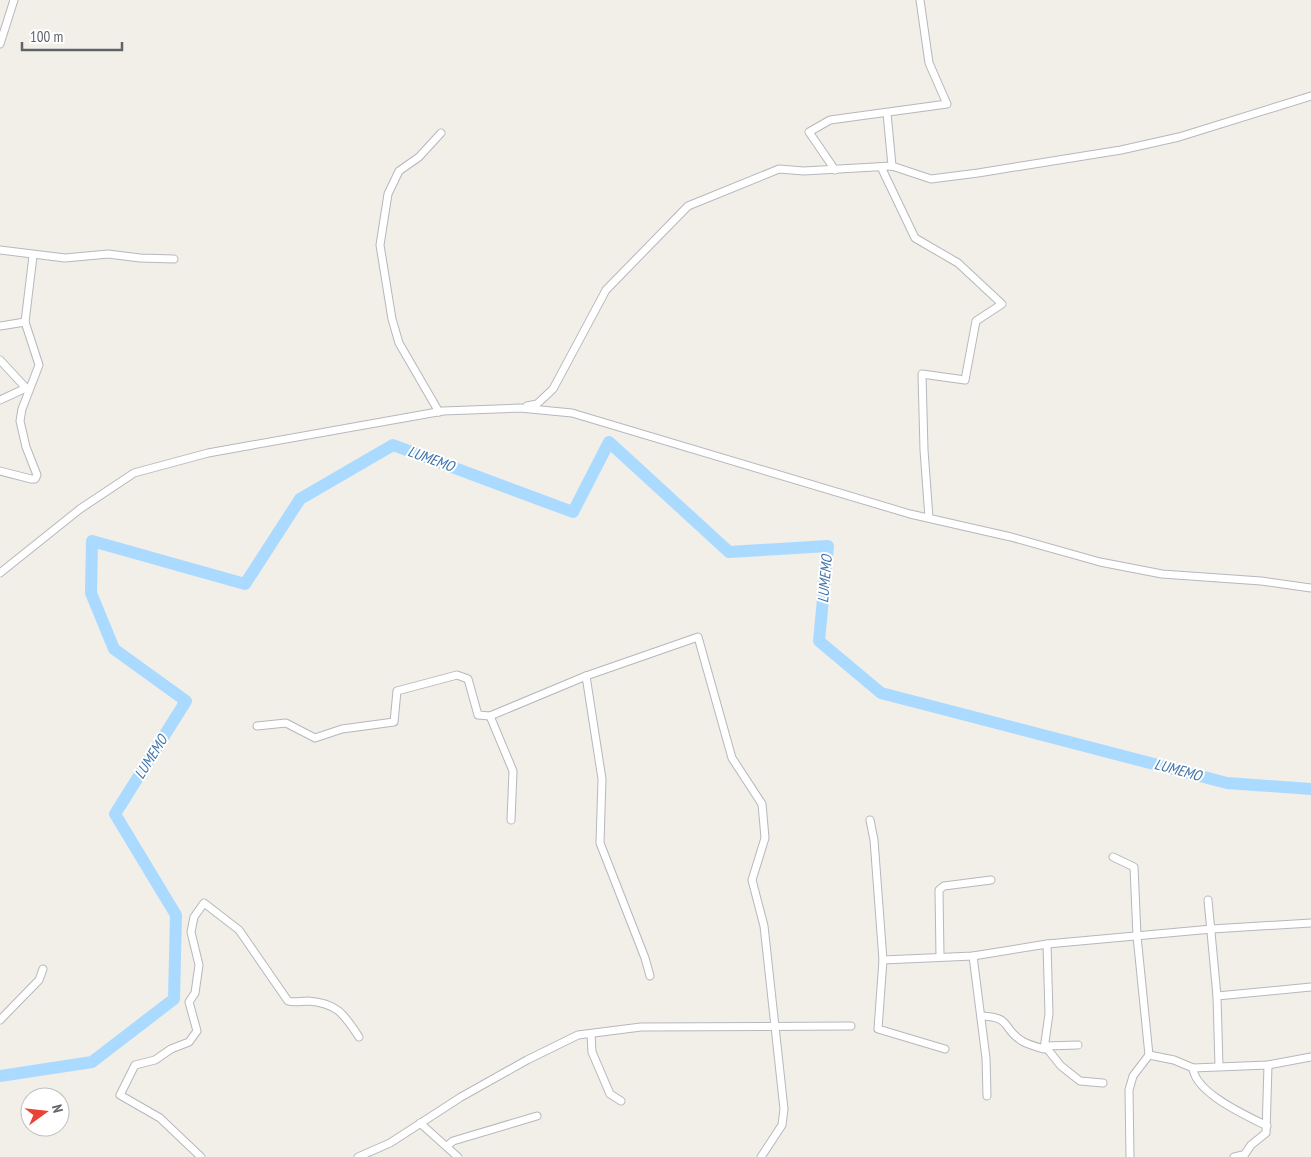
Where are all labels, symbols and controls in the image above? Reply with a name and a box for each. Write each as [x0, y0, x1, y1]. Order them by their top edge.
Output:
scale bar [22, 20, 122, 52]
text: 100 m [30, 27, 63, 46]
water label: LUMEMO [405, 441, 459, 476]
water label: LUMEMO [813, 553, 836, 604]
water label: LUMEMO [130, 730, 172, 782]
water label: LUMEMO [1153, 754, 1205, 785]
north arrow [20, 1087, 70, 1137]
text: N [48, 1103, 67, 1115]

